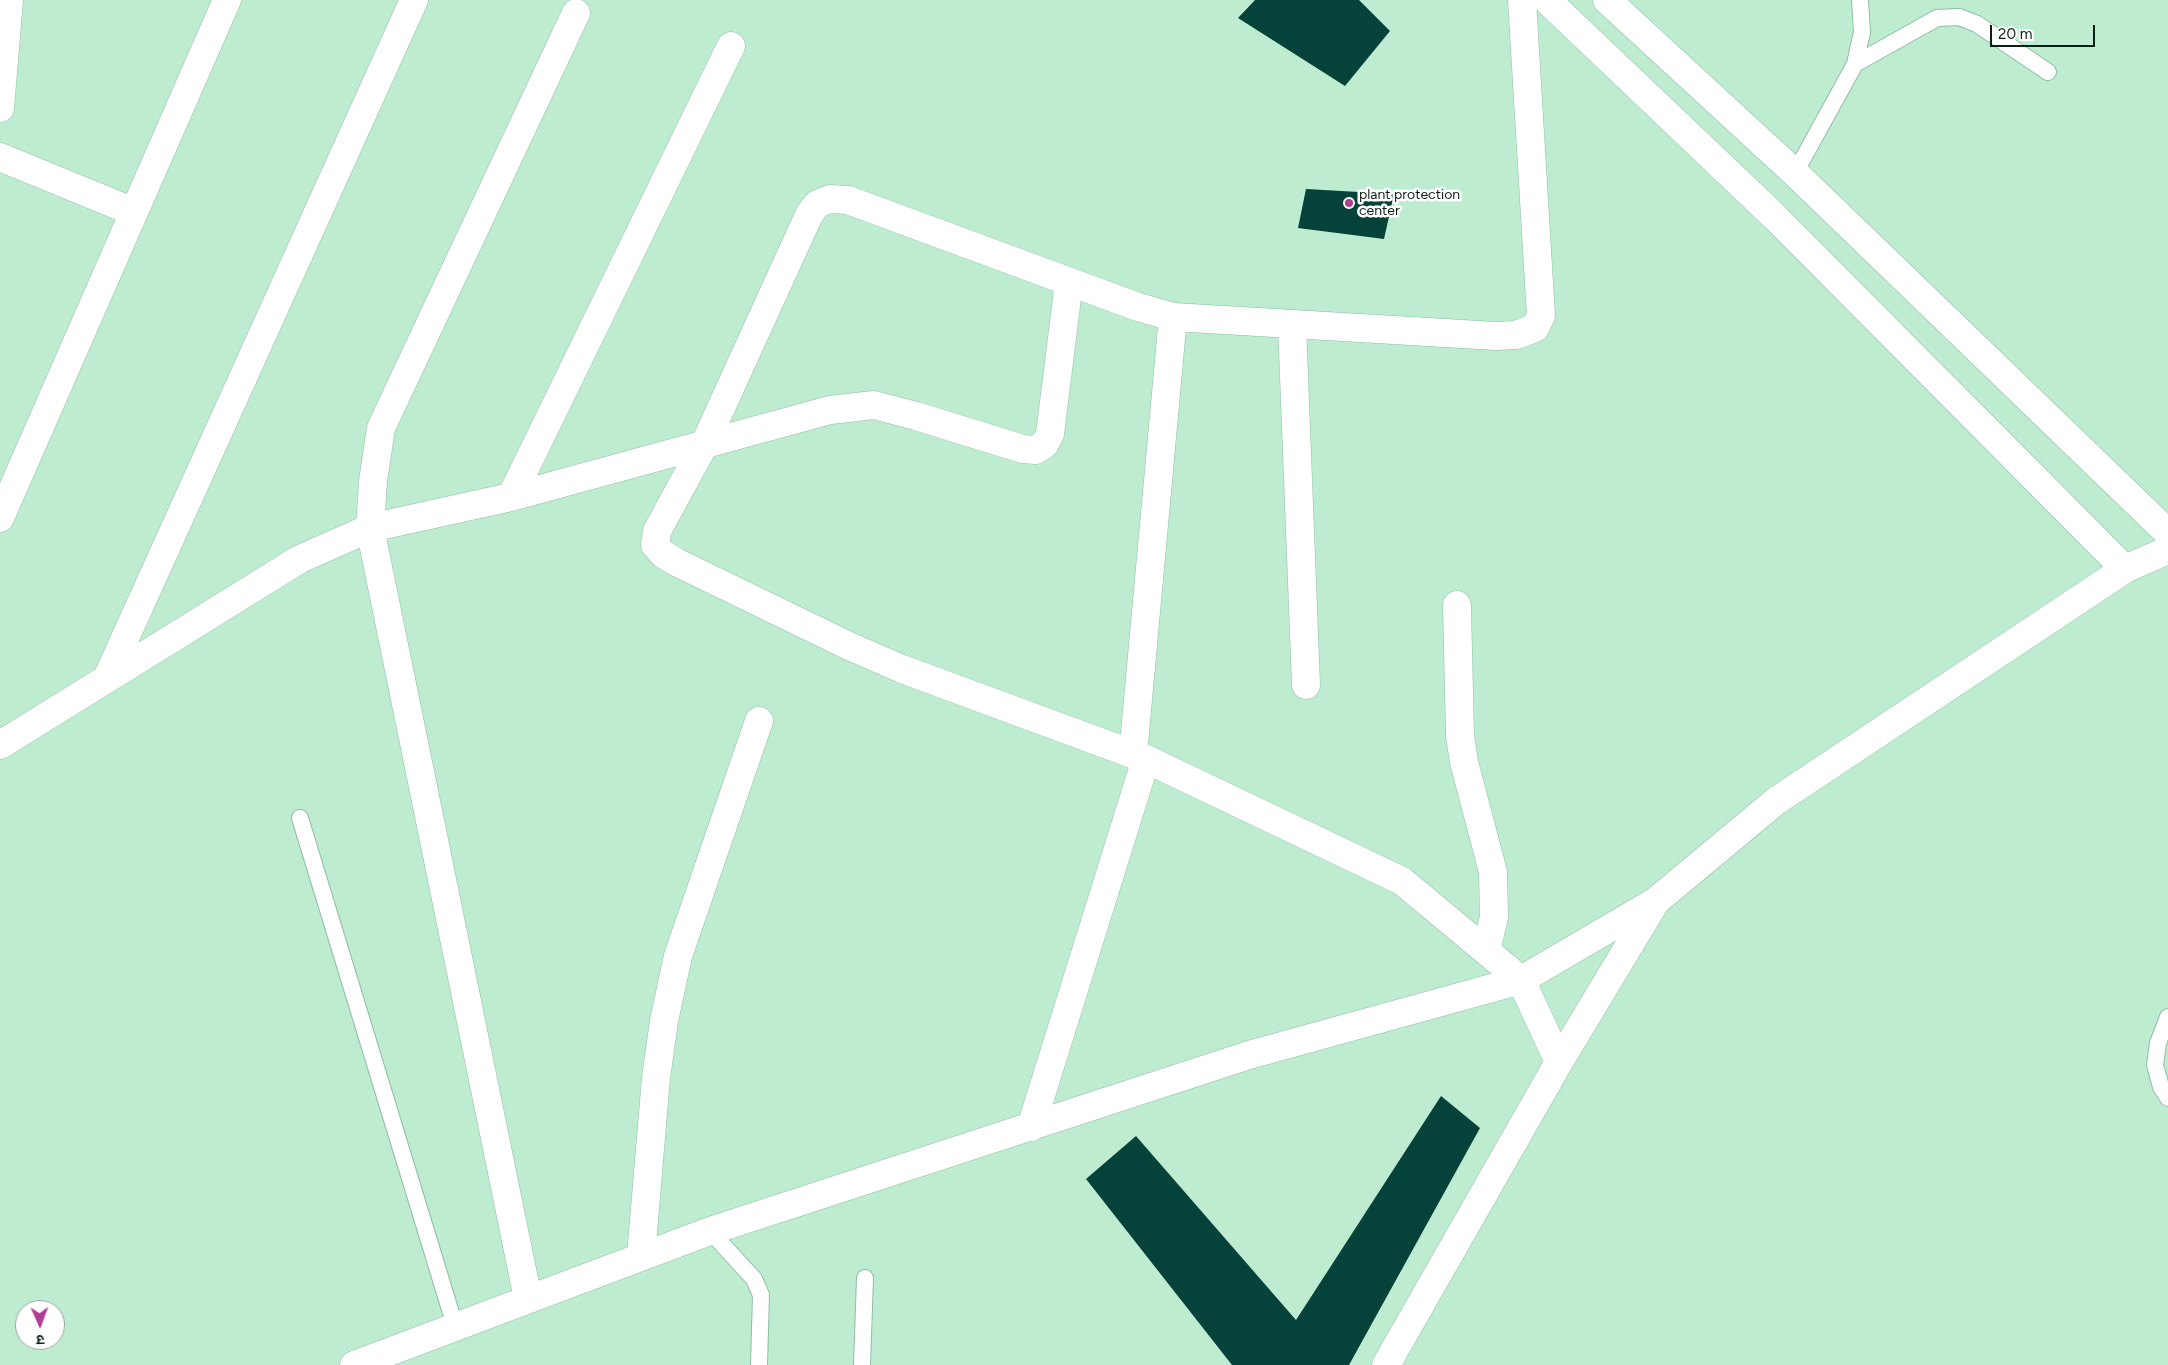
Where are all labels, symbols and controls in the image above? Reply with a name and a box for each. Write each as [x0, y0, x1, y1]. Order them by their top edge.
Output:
scale bar [1993, 15, 2098, 47]
text: 20 m [1998, 25, 2032, 43]
place label: plant protection center [1359, 187, 1460, 220]
marker: plant protection center [1343, 197, 1355, 209]
north arrow [15, 1300, 65, 1350]
text: उ [36, 1331, 45, 1348]

